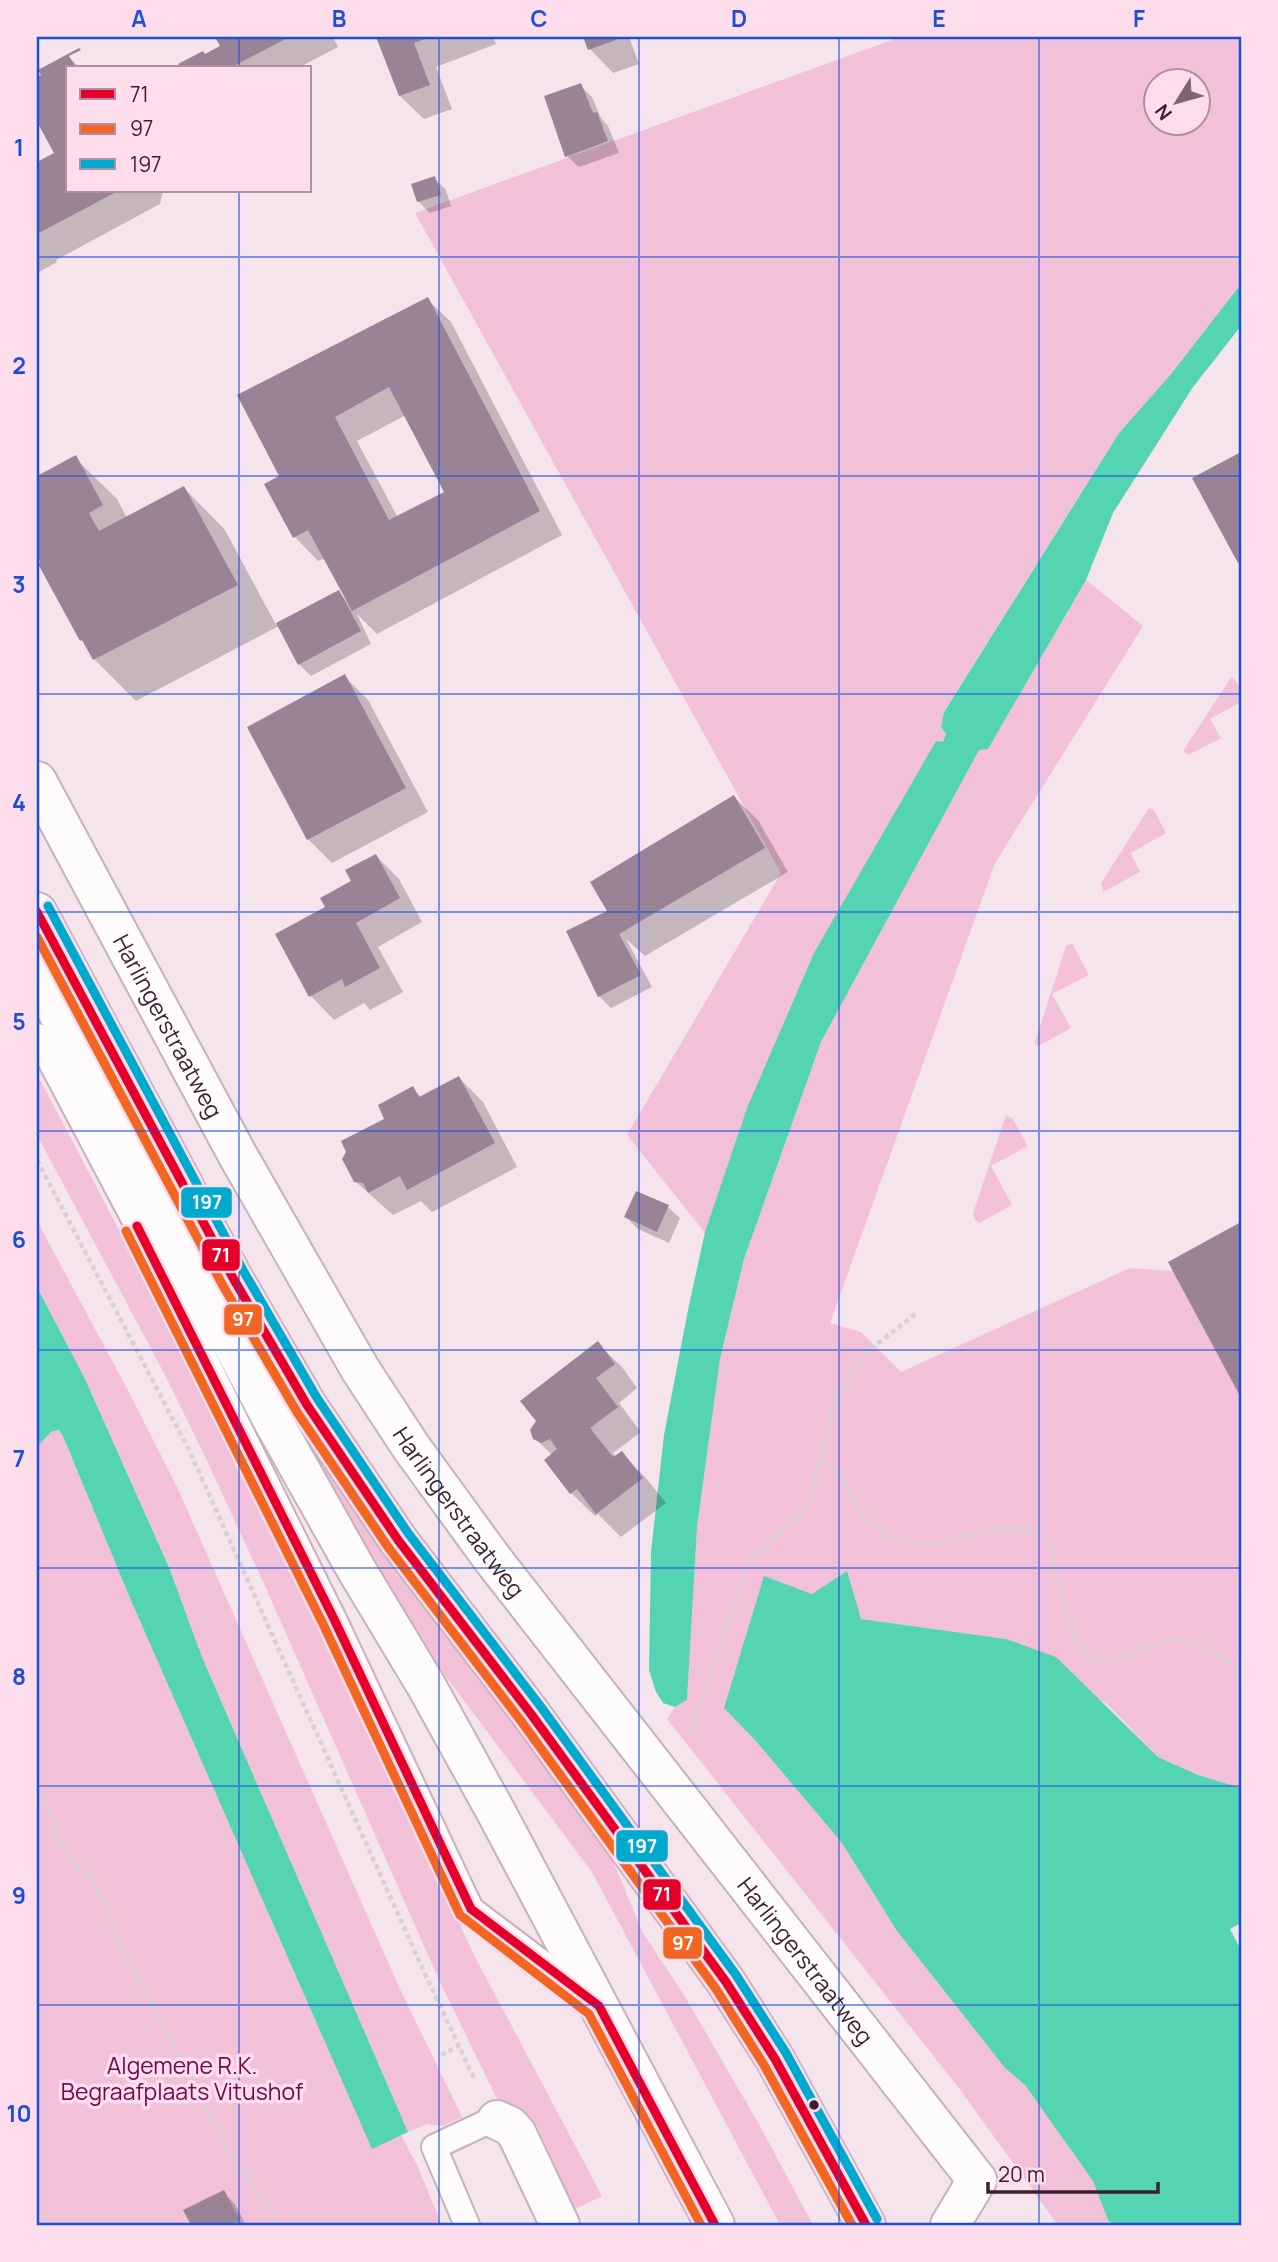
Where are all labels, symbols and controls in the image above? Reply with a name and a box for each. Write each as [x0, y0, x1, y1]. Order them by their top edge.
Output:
text: A [131, 2, 147, 34]
text: B [332, 2, 346, 34]
text: C [531, 2, 548, 34]
text: D [731, 2, 747, 34]
text: E [932, 2, 946, 34]
text: F [1133, 2, 1145, 34]
legend [66, 66, 312, 192]
north arrow [1142, 66, 1212, 136]
text: 71 [130, 80, 149, 108]
text: N [1149, 99, 1178, 126]
text: 97 [130, 114, 153, 142]
text: 1 [14, 131, 24, 163]
text: 197 [130, 150, 161, 178]
text: 2 [12, 349, 26, 381]
text: 3 [12, 568, 26, 600]
text: 4 [12, 786, 26, 818]
street label: Harlingerstraatweg [106, 928, 231, 1124]
text: 5 [12, 1005, 26, 1037]
line badge: 197 [180, 1186, 233, 1219]
text: 197 [192, 1189, 222, 1215]
text: 6 [12, 1223, 26, 1255]
line badge: 71 [201, 1238, 241, 1272]
text: 71 [212, 1242, 230, 1268]
line badge: 97 [223, 1303, 263, 1336]
text: 97 [232, 1306, 254, 1332]
street label: Harlingerstraatweg [386, 1420, 533, 1604]
text: 7 [13, 1442, 25, 1474]
text: 8 [12, 1660, 26, 1692]
line badge: 197 [615, 1829, 669, 1863]
text: 197 [627, 1833, 657, 1859]
street label: Harlingerstraatweg [730, 1870, 881, 2051]
line badge: 71 [642, 1878, 682, 1911]
text: 9 [12, 1879, 26, 1911]
text: 71 [653, 1881, 671, 1907]
line badge: 97 [662, 1926, 703, 1960]
text: 97 [672, 1930, 694, 1956]
park label: Algemene R.K. Begraafplaats Vitushof [61, 2049, 303, 2107]
text: 10 [6, 2097, 32, 2129]
unlabelled marker [807, 2098, 821, 2112]
scale bar [988, 2150, 1157, 2194]
text: 20 m [998, 2160, 1045, 2188]

